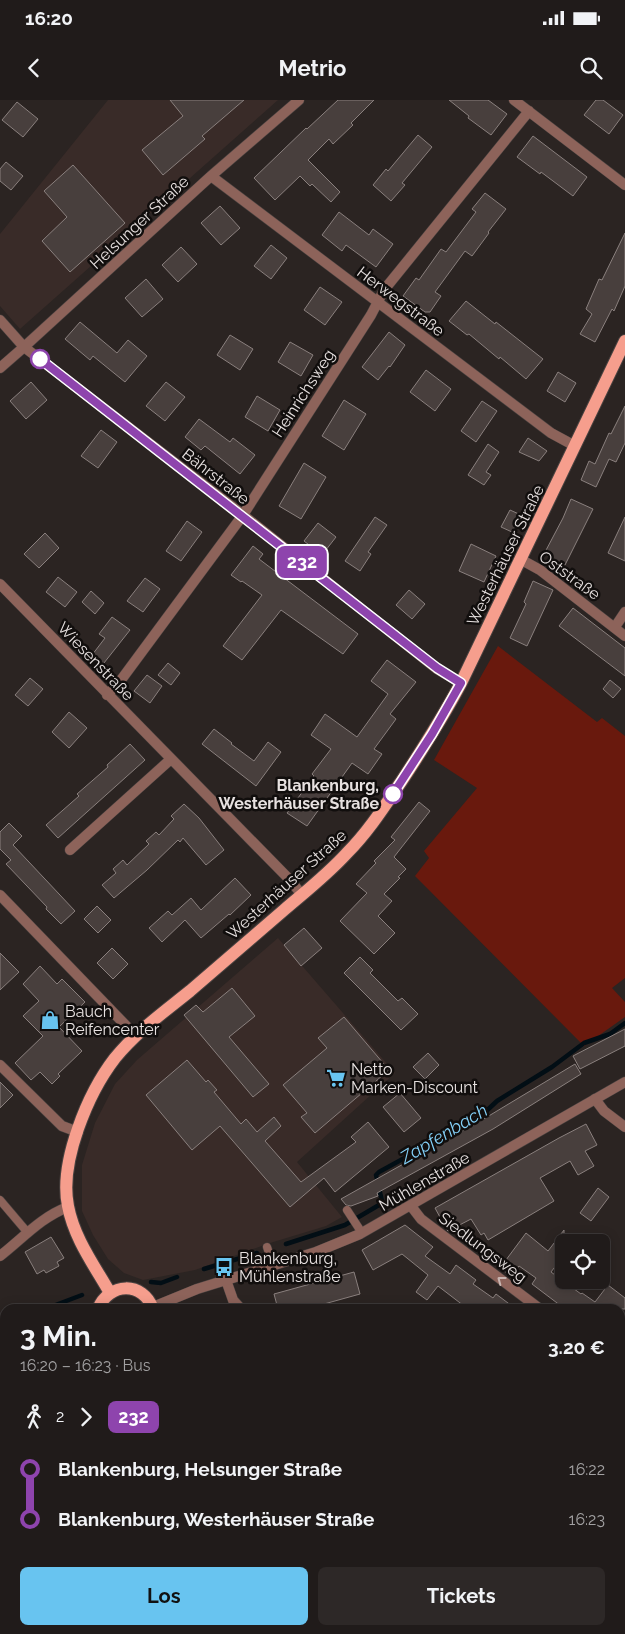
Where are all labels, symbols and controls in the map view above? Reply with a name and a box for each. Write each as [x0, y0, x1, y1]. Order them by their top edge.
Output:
text: 16:20 [25, 7, 73, 29]
icon: back [20, 54, 48, 82]
icon: search [577, 54, 605, 82]
text: Metrio [279, 55, 346, 81]
street label: Helsunger Straße [86, 172, 193, 273]
street label: Herwegstraße [353, 262, 448, 340]
street label: Heinrichsweg [268, 346, 339, 441]
unlabelled marker [30, 349, 50, 369]
street label: Bährstraße [178, 444, 253, 508]
street label: Westerhäuser Straße [463, 482, 548, 629]
line badge: 232 [273, 546, 331, 578]
street label: Oststraße [536, 547, 604, 604]
text: 232 [287, 551, 317, 572]
street label: Wiesenstraße [53, 618, 138, 705]
place label: Blankenburg, Westerhäuser Straße [218, 776, 379, 813]
marker: Blankenburg, Westerhäuser Straße [383, 784, 403, 804]
street label: Westerhäuser Straße [223, 826, 350, 943]
place label: Bauch Reifencenter [65, 1002, 160, 1039]
shop icon: Bauch Reifencenter [39, 1009, 61, 1031]
place label: Netto Marken-Discount [351, 1060, 478, 1097]
supermarket icon: Netto Marken-Discount [325, 1067, 347, 1089]
water label: Zapfenbach [395, 1099, 491, 1168]
street label: Mühlenstraße [376, 1148, 473, 1215]
street label: Siedlungsweg [435, 1208, 530, 1287]
map controls [555, 1234, 610, 1289]
button: locate [555, 1234, 610, 1289]
place label: Blankenburg, Mühlenstraße [239, 1249, 341, 1286]
bus stop icon: Blankenburg, Mühlenstraße [213, 1256, 235, 1278]
one-way arrow [498, 1277, 507, 1285]
text: 3 Min. [20, 1320, 97, 1353]
text: 3.20 € [548, 1336, 605, 1358]
text: 16:20 – 16:23 · Bus [20, 1356, 150, 1375]
icon: walk [20, 1403, 48, 1431]
icon: forward [72, 1403, 100, 1431]
text: 232 [118, 1406, 149, 1427]
text: 2 [56, 1407, 64, 1426]
text: Blankenburg, Helsunger Straße [58, 1458, 342, 1480]
text: 16:22 [569, 1460, 605, 1479]
text: Blankenburg, Westerhäuser Straße [58, 1508, 374, 1530]
text: 16:23 [569, 1510, 605, 1529]
button: Los [20, 1567, 308, 1625]
button: Tickets [318, 1567, 605, 1625]

